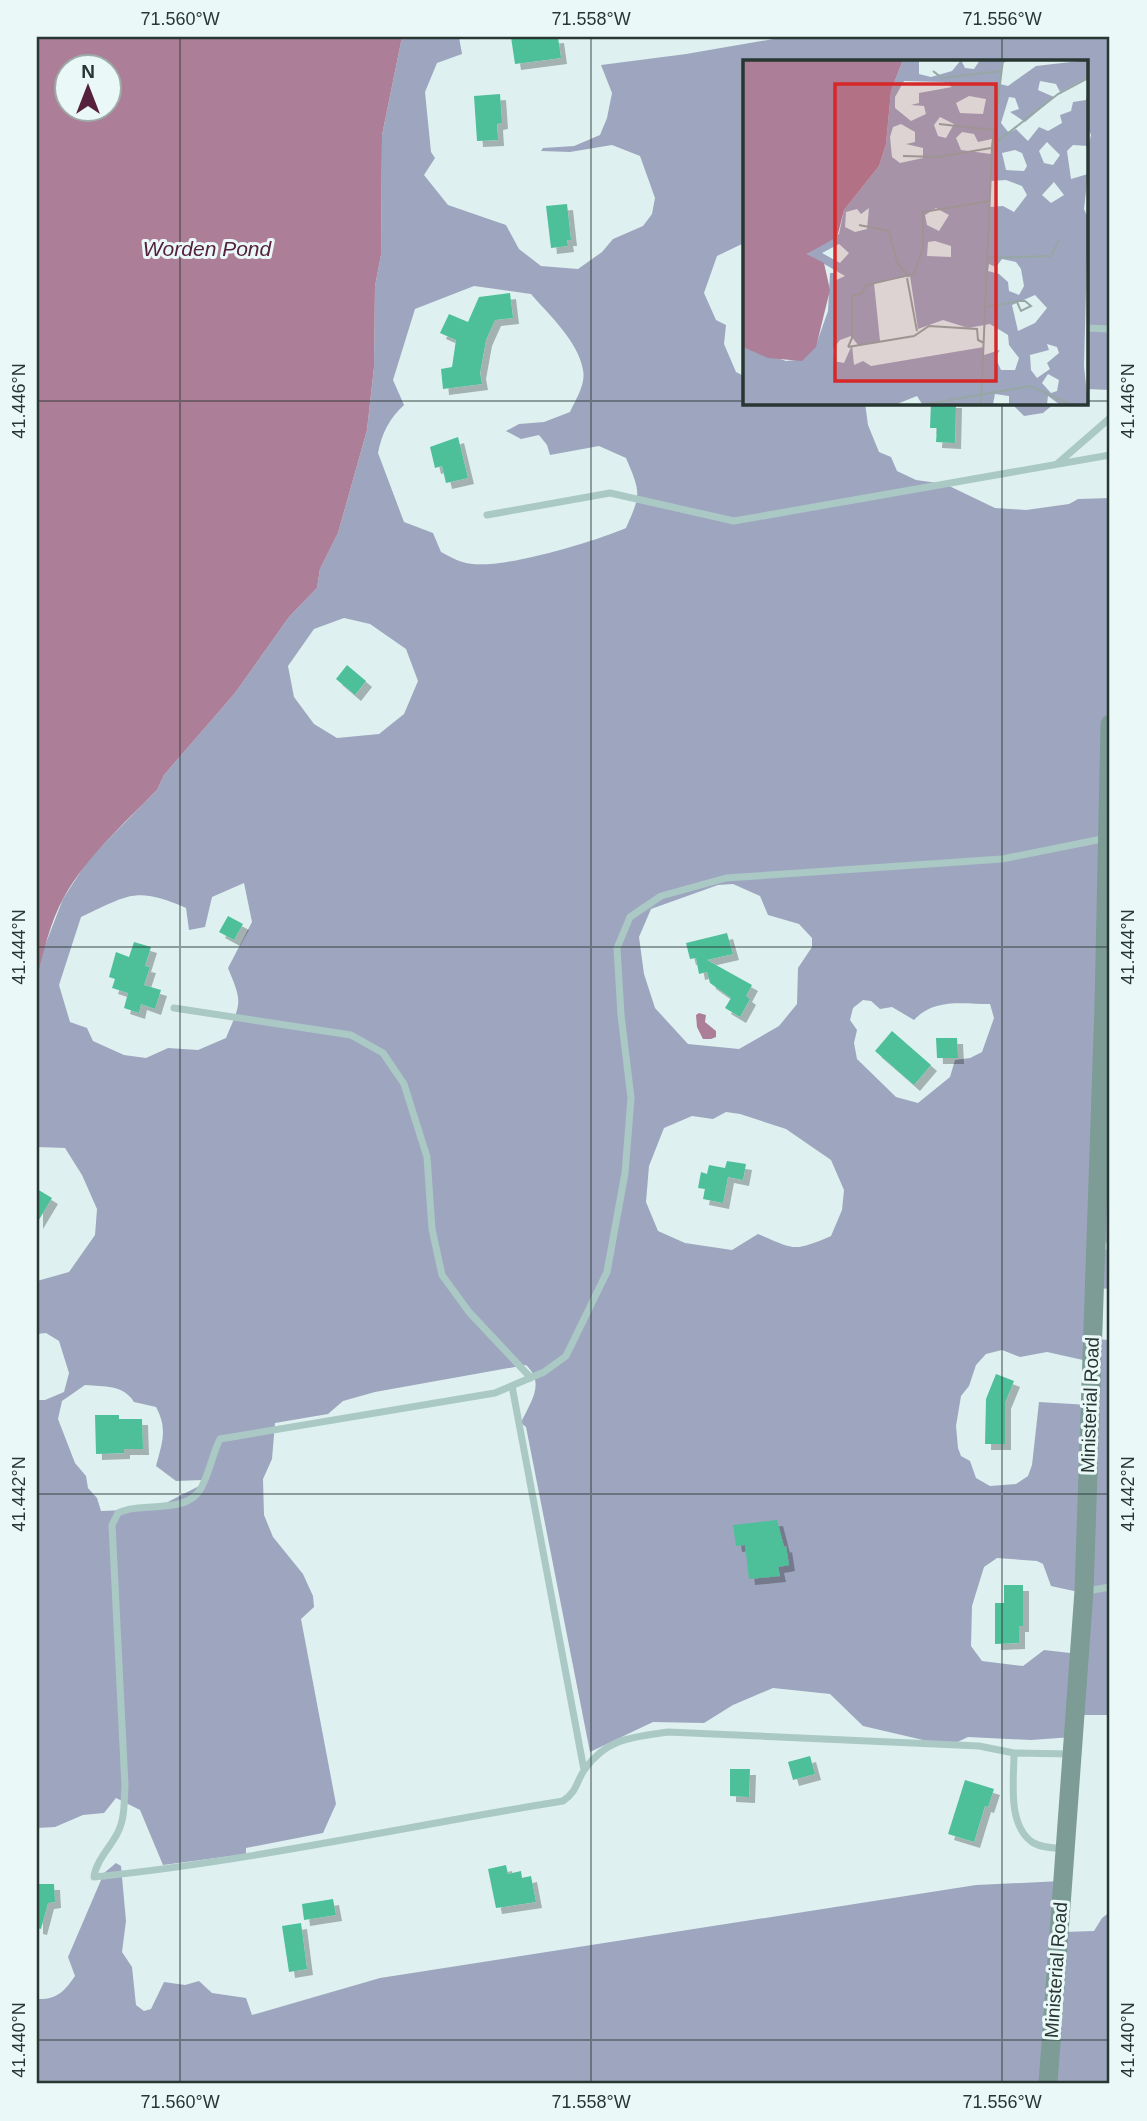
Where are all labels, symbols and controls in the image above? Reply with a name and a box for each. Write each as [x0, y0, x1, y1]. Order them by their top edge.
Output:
text: 71.560°W [140, 9, 220, 29]
text: 71.558°W [551, 9, 631, 29]
text: 71.556°W [962, 9, 1042, 29]
north arrow [52, 52, 122, 122]
inset map [743, 60, 1088, 404]
text: N [81, 61, 95, 82]
water label: Worden Pond [143, 237, 273, 260]
text: 41.446°N [9, 363, 29, 439]
text: 41.446°N [1118, 363, 1138, 439]
text: 41.444°N [9, 909, 29, 985]
text: 41.444°N [1118, 909, 1138, 985]
street label: Ministerial Road [1077, 1337, 1103, 1473]
text: 41.442°N [9, 1456, 29, 1532]
text: 41.442°N [1118, 1456, 1138, 1532]
street label: Ministerial Road [1041, 1901, 1071, 2039]
text: 41.440°N [9, 2002, 29, 2078]
text: 41.440°N [1118, 2002, 1138, 2078]
text: 71.560°W [140, 2092, 220, 2112]
text: 71.558°W [551, 2092, 631, 2112]
text: 71.556°W [962, 2092, 1042, 2112]

